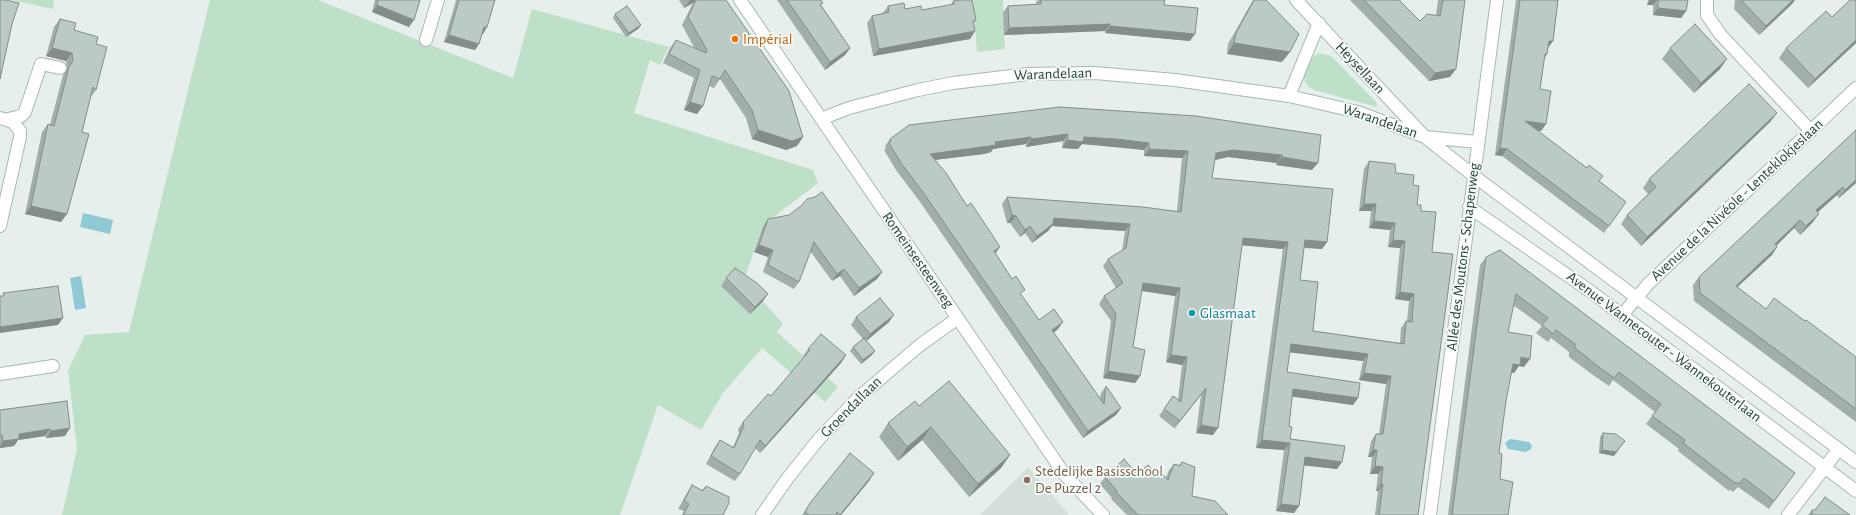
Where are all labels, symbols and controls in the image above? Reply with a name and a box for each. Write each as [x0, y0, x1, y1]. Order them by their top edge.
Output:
place label: Impérial [743, 30, 793, 48]
marker: Impérial [730, 34, 740, 44]
street label: Heysellaan [1331, 38, 1389, 98]
street label: Warandelaan [1013, 64, 1093, 84]
street label: Warandelaan [1340, 100, 1420, 142]
street label: Avenue de la Nivéole - Lenteklokjeslaan [1647, 115, 1827, 285]
street label: Allée des Moutons - Schapenweg [1443, 162, 1483, 352]
street label: Romeinsesteenweg [878, 209, 958, 311]
street label: Avenue Wannecouter - Wannekouterlaan [1563, 268, 1765, 426]
place label: Glasmaat [1200, 304, 1256, 322]
marker: Glasmaat [1187, 308, 1197, 318]
street label: Groendallaan [817, 373, 885, 441]
place label: Stedelijke Basisschool De Puzzel 2 [1035, 462, 1163, 497]
marker: Stedelijke Basisschool De Puzzel 2 [1022, 475, 1032, 485]

